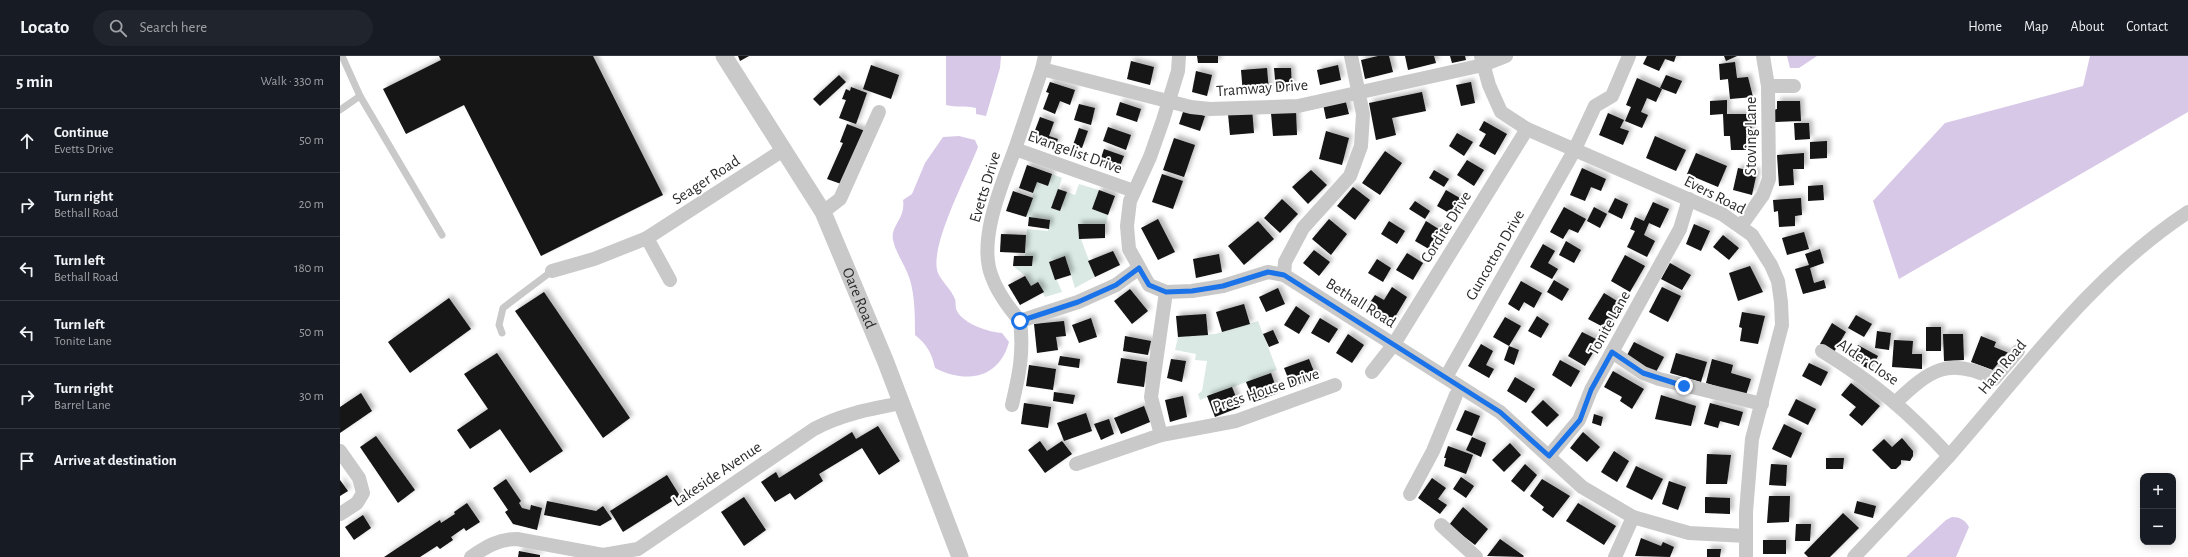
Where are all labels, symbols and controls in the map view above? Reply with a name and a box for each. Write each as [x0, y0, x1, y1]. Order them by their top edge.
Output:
search box [93, 10, 373, 46]
icon: search [107, 17, 129, 39]
text: Locato [20, 18, 69, 37]
text: Search here [139, 20, 207, 35]
text: Home [1968, 20, 2002, 34]
text: Map [2024, 20, 2048, 34]
text: About [2070, 20, 2104, 34]
text: Contact [2126, 20, 2168, 34]
text: 5 min [16, 73, 53, 90]
text: Walk · 330 m [261, 75, 324, 88]
street label: Tramway Drive [1216, 77, 1309, 100]
street label: Stoving Lane [1743, 97, 1759, 175]
text: Continue [54, 125, 109, 140]
street label: Evangelist Drive [1026, 128, 1124, 176]
icon: ahead [16, 130, 38, 152]
text: 50 m [299, 134, 324, 147]
text: Evetts Drive [54, 143, 113, 156]
street label: Evetts Drive [967, 150, 1003, 224]
street label: Seager Road [669, 152, 743, 208]
street label: Evers Road [1682, 173, 1748, 217]
street label: Cordite Drive [1418, 188, 1474, 266]
text: Turn right [54, 189, 113, 204]
icon: right [16, 194, 38, 216]
text: 20 m [299, 198, 324, 211]
text: Bethall Road [54, 207, 118, 220]
street label: Guncotton Drive [1463, 207, 1527, 303]
text: Turn left [54, 253, 105, 268]
icon: left [16, 258, 38, 280]
text: 180 m [294, 262, 324, 275]
street label: Oare Road [839, 265, 879, 331]
text: Bethall Road [54, 271, 118, 284]
street label: Bethall Road [1323, 275, 1399, 331]
street label: Tonite Lane [1585, 288, 1633, 358]
route start [1011, 312, 1029, 330]
text: Turn left [54, 317, 105, 332]
icon: left [16, 322, 38, 344]
text: 50 m [299, 326, 324, 339]
text: Tonite Lane [54, 335, 112, 348]
street label: Alder Close [1834, 336, 1902, 388]
street label: Ham Road [1975, 337, 2029, 397]
street label: Press House Drive [1211, 365, 1321, 415]
route end [1675, 377, 1693, 395]
text: Turn right [54, 381, 113, 396]
icon: right [16, 386, 38, 408]
text: 30 m [299, 390, 324, 403]
text: Barrel Lane [54, 399, 111, 412]
street label: Lakeside Avenue [670, 439, 764, 509]
icon: arrive [16, 450, 38, 472]
text: Arrive at destination [54, 453, 177, 468]
map controls [2140, 473, 2176, 545]
button: + [2140, 473, 2176, 509]
button: − [2140, 509, 2176, 545]

